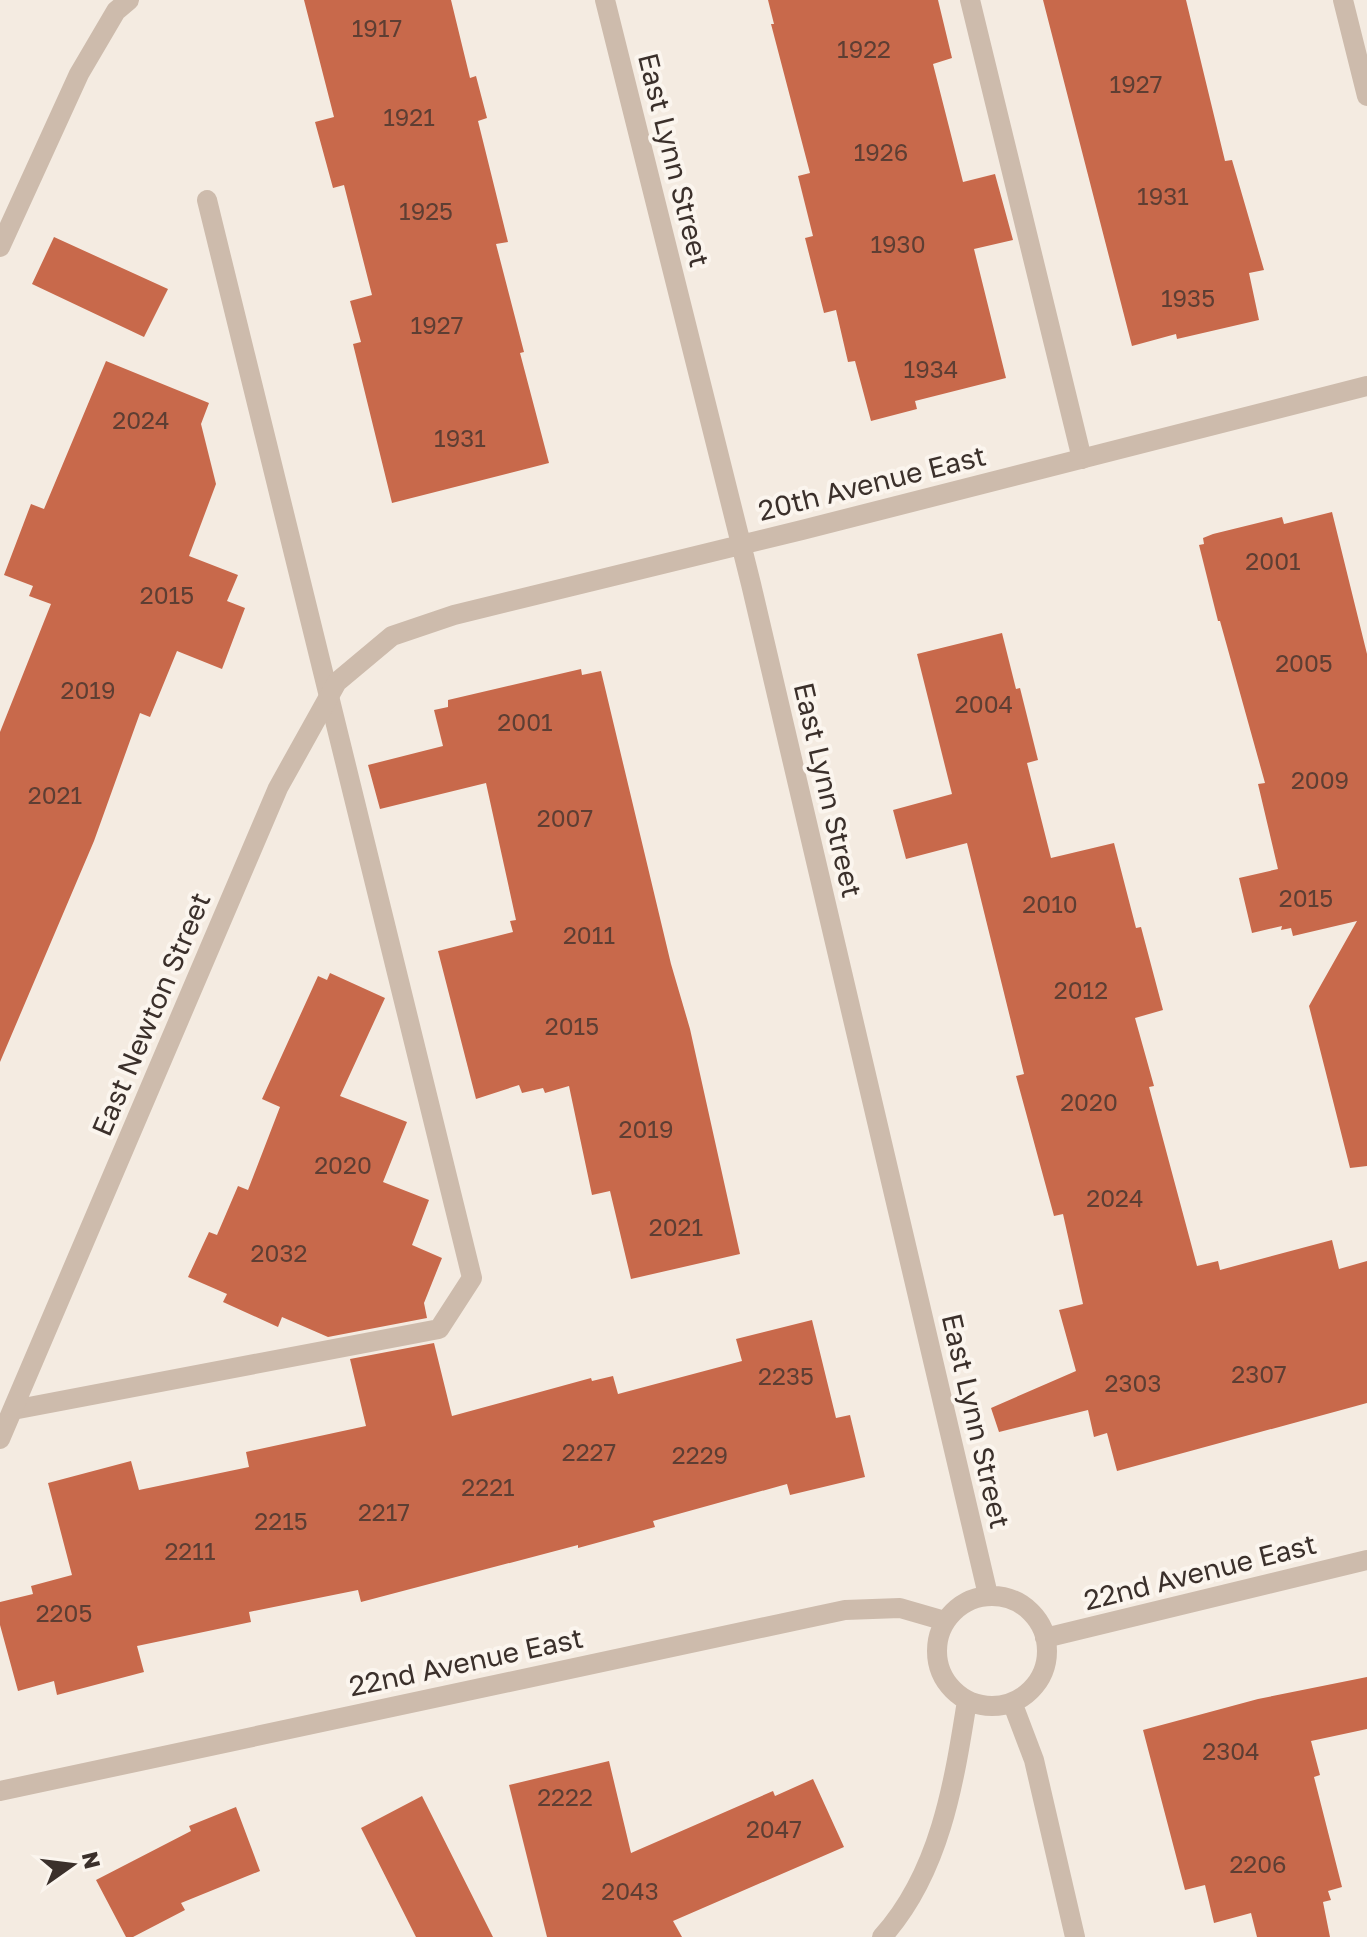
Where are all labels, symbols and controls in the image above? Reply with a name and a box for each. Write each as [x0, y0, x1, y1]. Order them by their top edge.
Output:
house number: 1917 [352, 13, 402, 42]
house number: 1922 [837, 34, 891, 63]
street label: East Lynn Street [632, 49, 717, 270]
house number: 1927 [1110, 69, 1162, 98]
house number: 1921 [383, 102, 435, 131]
house number: 1926 [854, 137, 908, 166]
house number: 1931 [1137, 181, 1189, 210]
house number: 1925 [399, 196, 453, 225]
house number: 1930 [870, 229, 926, 258]
house number: 1935 [1161, 283, 1215, 312]
house number: 1927 [411, 310, 463, 339]
house number: 1934 [904, 354, 958, 383]
house number: 2024 [112, 405, 170, 434]
house number: 1931 [434, 423, 486, 452]
street label: 20th Avenue East [755, 438, 989, 527]
house number: 2001 [1245, 546, 1301, 575]
house number: 2015 [140, 580, 194, 609]
house number: 2005 [1275, 648, 1333, 677]
house number: 2019 [61, 675, 115, 704]
street label: East Lynn Street [788, 679, 869, 900]
house number: 2004 [955, 689, 1013, 718]
house number: 2001 [497, 707, 553, 736]
house number: 2009 [1291, 765, 1349, 794]
house number: 2021 [28, 780, 82, 809]
house number: 2007 [537, 803, 593, 832]
house number: 2015 [1279, 883, 1333, 912]
street label: East Newton Street [84, 887, 217, 1140]
house number: 2010 [1022, 889, 1078, 918]
house number: 2011 [563, 920, 615, 949]
house number: 2012 [1054, 975, 1108, 1004]
house number: 2015 [545, 1011, 599, 1040]
house number: 2020 [1060, 1087, 1118, 1116]
house number: 2019 [619, 1114, 673, 1143]
house number: 2020 [314, 1150, 372, 1179]
house number: 2024 [1086, 1183, 1144, 1212]
house number: 2021 [649, 1212, 703, 1241]
house number: 2032 [251, 1238, 307, 1267]
street label: East Lynn Street [936, 1310, 1017, 1531]
house number: 2307 [1231, 1359, 1287, 1388]
house number: 2235 [758, 1361, 814, 1390]
house number: 2303 [1105, 1368, 1161, 1397]
house number: 2227 [562, 1437, 616, 1466]
house number: 2229 [672, 1440, 728, 1469]
house number: 2221 [461, 1472, 515, 1501]
house number: 2217 [358, 1497, 410, 1526]
house number: 2215 [254, 1506, 308, 1535]
street label: 22nd Avenue East [1080, 1527, 1320, 1616]
house number: 2211 [164, 1536, 216, 1565]
house number: 2205 [36, 1598, 92, 1627]
street label: 22nd Avenue East [346, 1621, 586, 1702]
house number: 2304 [1202, 1736, 1260, 1765]
house number: 2222 [537, 1782, 593, 1811]
house number: 2047 [746, 1814, 802, 1843]
north arrow [32, 1825, 112, 1905]
text: N [77, 1849, 107, 1871]
house number: 2206 [1229, 1849, 1287, 1878]
house number: 2043 [601, 1876, 659, 1905]

